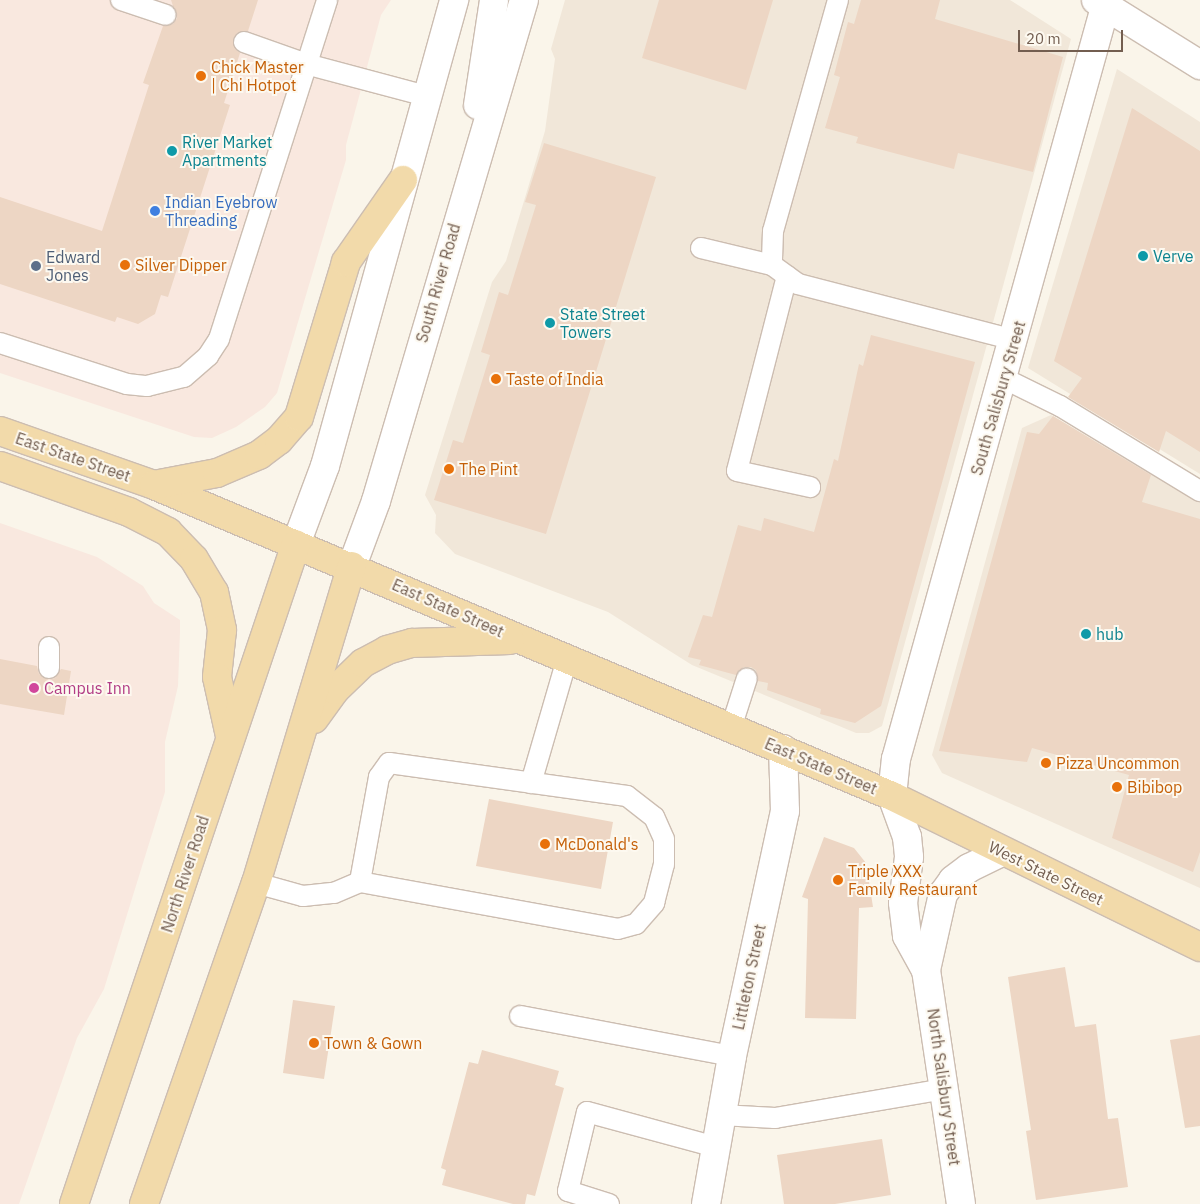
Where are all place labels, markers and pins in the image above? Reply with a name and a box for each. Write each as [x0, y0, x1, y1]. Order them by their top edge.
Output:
place label: Chick Master | Chi Hotpot [211, 57, 304, 95]
marker: Chick Master | Chi Hotpot [195, 70, 207, 82]
place label: River Market Apartments [182, 132, 272, 170]
marker: River Market Apartments [166, 145, 178, 157]
place label: Indian Eyebrow Threading [165, 192, 277, 230]
marker: Indian Eyebrow Threading [149, 205, 161, 217]
place label: Verve [1153, 246, 1194, 266]
place label: Edward Jones [46, 247, 100, 285]
marker: Verve [1137, 250, 1149, 262]
place label: Silver Dipper [135, 255, 227, 275]
marker: Silver Dipper [119, 259, 131, 271]
marker: Edward Jones [30, 260, 42, 272]
place label: State Street Towers [560, 304, 645, 342]
marker: State Street Towers [544, 317, 556, 329]
place label: Taste of India [506, 369, 604, 389]
marker: Taste of India [490, 373, 502, 385]
place label: The Pint [459, 459, 518, 479]
marker: The Pint [443, 463, 455, 475]
place label: hub [1096, 624, 1123, 644]
marker: hub [1080, 628, 1092, 640]
place label: Campus Inn [44, 678, 131, 698]
marker: Campus Inn [28, 682, 40, 694]
place label: Pizza Uncommon [1056, 753, 1180, 773]
marker: Pizza Uncommon [1040, 757, 1052, 769]
place label: Bibibop [1127, 777, 1182, 797]
marker: Bibibop [1111, 781, 1123, 793]
place label: McDonald's [555, 834, 639, 854]
marker: McDonald's [539, 838, 551, 850]
place label: Triple XXX Family Restaurant [848, 861, 978, 899]
marker: Triple XXX Family Restaurant [832, 874, 844, 886]
place label: Town & Gown [324, 1033, 422, 1053]
marker: Town & Gown [308, 1037, 320, 1049]

